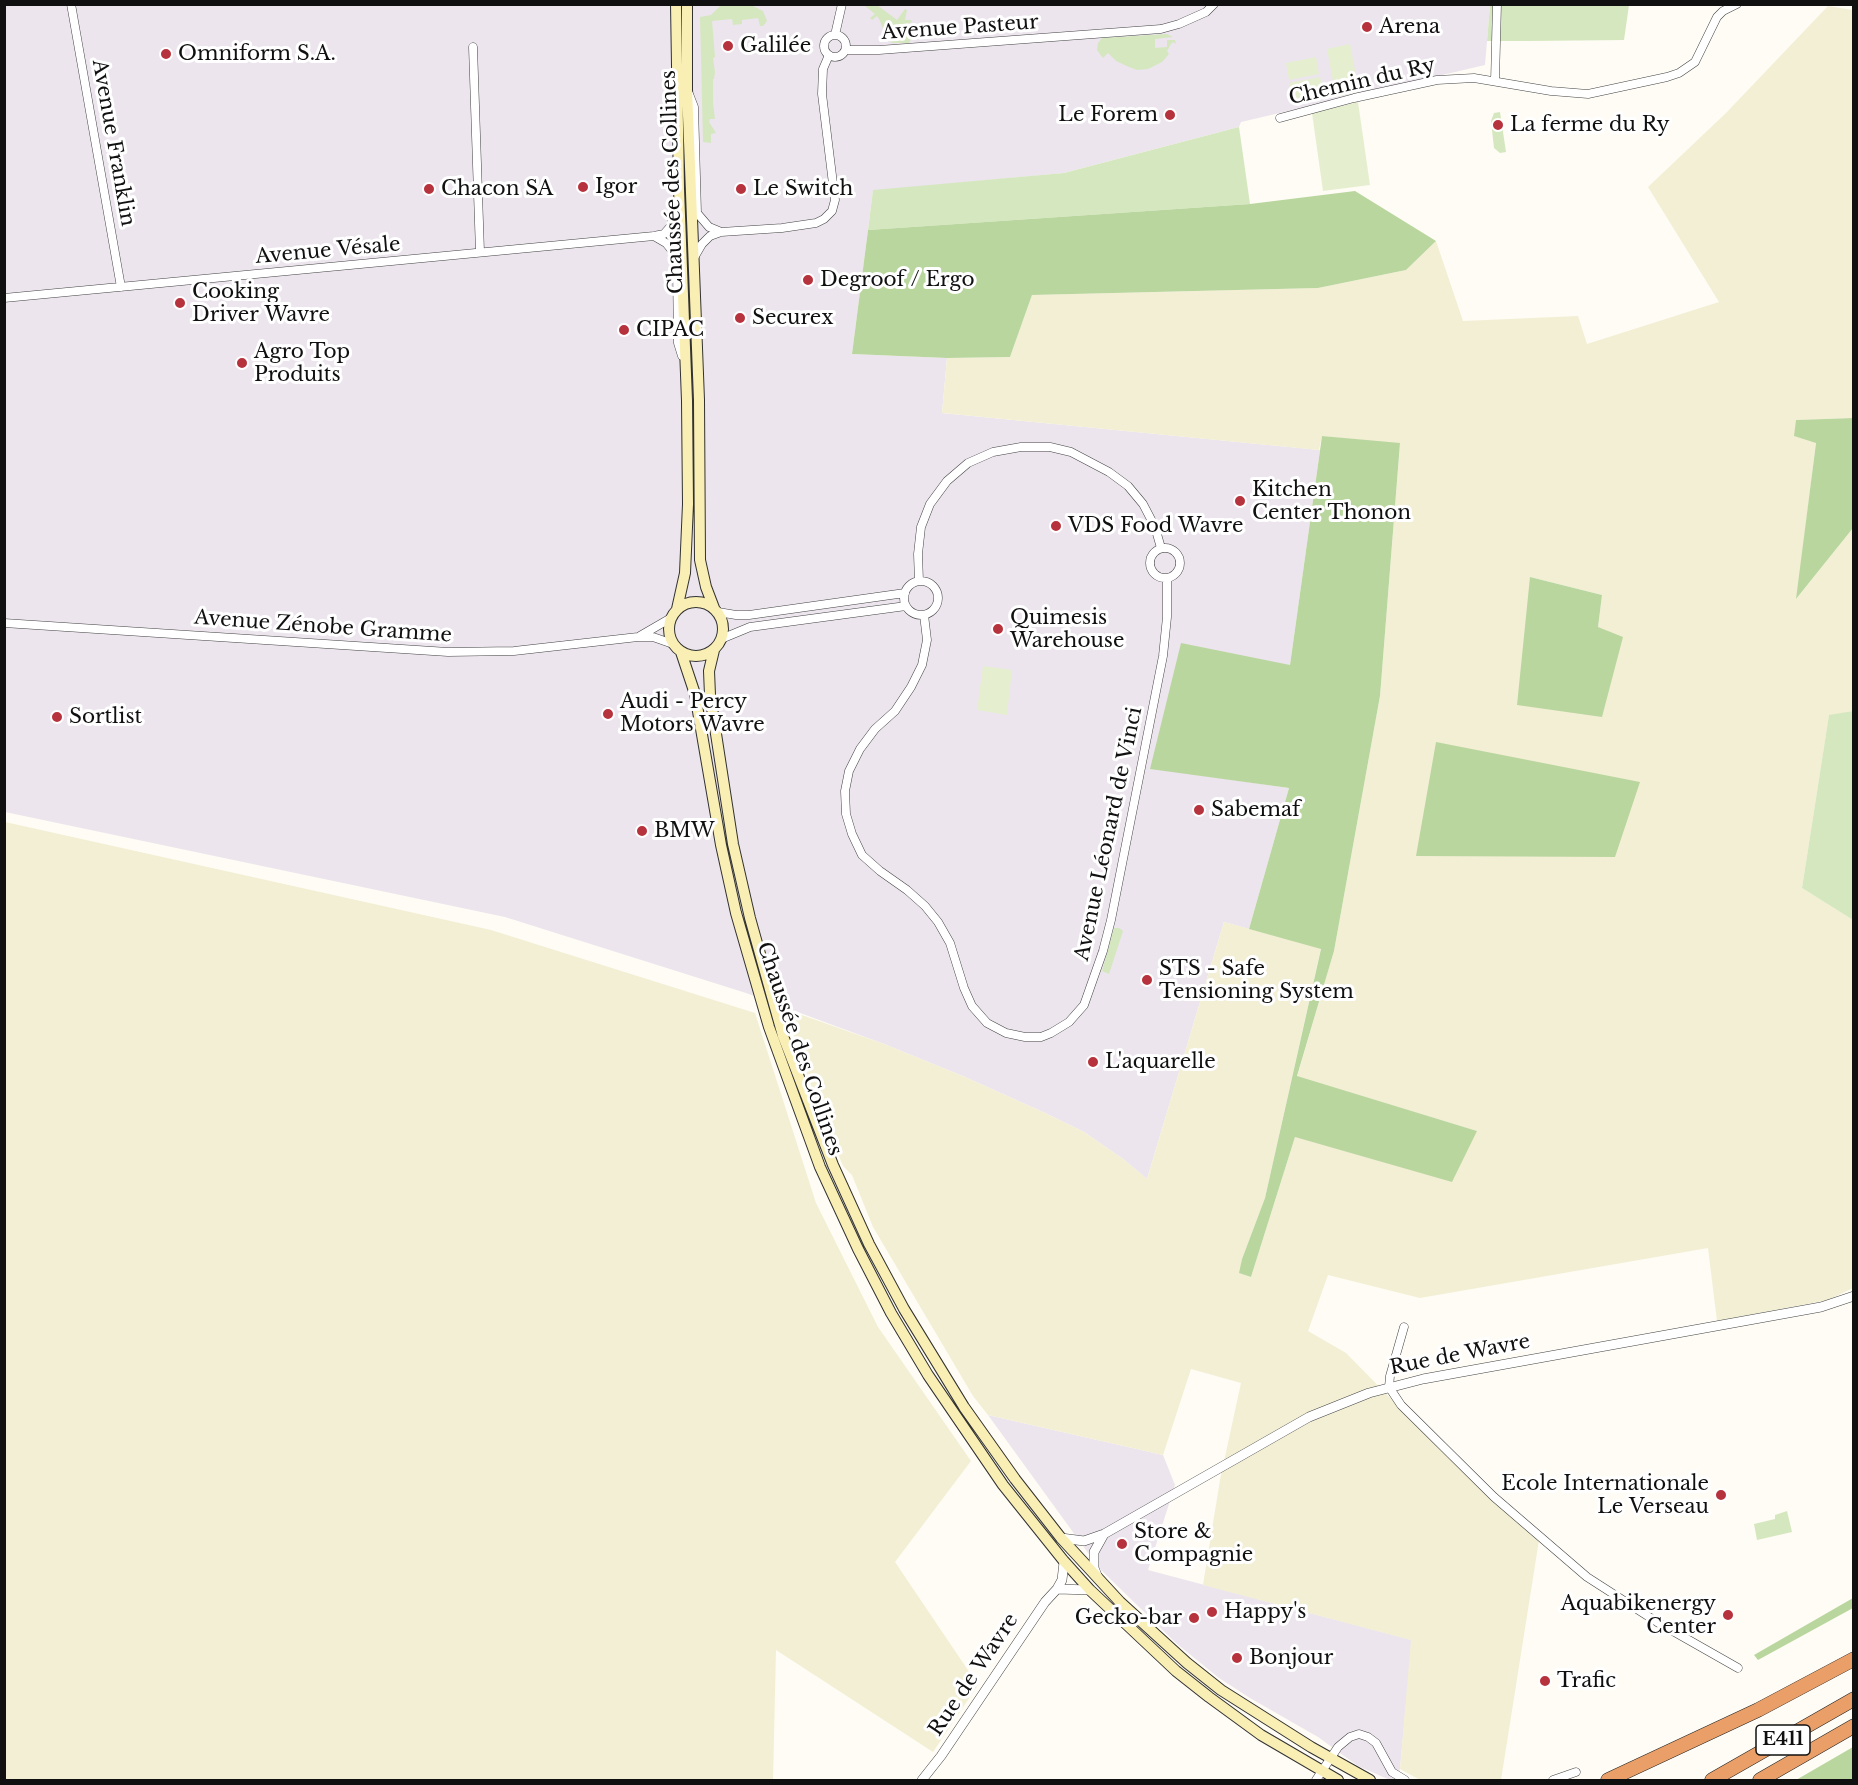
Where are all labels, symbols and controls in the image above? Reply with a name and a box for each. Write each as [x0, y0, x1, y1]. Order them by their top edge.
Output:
street label: Avenue Pasteur [881, 11, 1039, 45]
place label: Arena [1379, 15, 1440, 39]
marker: Arena [1360, 20, 1374, 34]
place label: Galilée [740, 34, 811, 58]
marker: Galilée [721, 39, 735, 53]
place label: Omniform S.A. [178, 42, 336, 66]
marker: Omniform S.A. [159, 47, 173, 61]
street label: Chemin du Ry [1286, 53, 1438, 111]
street label: Avenue Franklin [87, 58, 139, 228]
street label: Chaussée des Collines [657, 70, 689, 294]
place label: Le Forem [1058, 103, 1158, 127]
marker: Le Forem [1163, 108, 1177, 122]
place label: La ferme du Ry [1510, 113, 1670, 137]
marker: La ferme du Ry [1491, 118, 1505, 132]
place label: Igor [595, 175, 637, 199]
place label: Chacon SA [441, 177, 553, 201]
place label: Le Switch [753, 177, 853, 201]
marker: Igor [576, 180, 590, 194]
marker: Chacon SA [422, 182, 436, 196]
marker: Le Switch [734, 182, 748, 196]
street label: Avenue Vésale [254, 233, 402, 269]
place label: Degroof / Ergo [820, 268, 975, 292]
marker: Degroof / Ergo [801, 273, 815, 287]
place label: Cooking Driver Wavre [192, 280, 330, 327]
marker: Cooking Driver Wavre [173, 296, 187, 310]
place label: Securex [752, 306, 833, 330]
marker: Securex [733, 311, 747, 325]
place label: CIPAC [636, 318, 704, 342]
marker: CIPAC [617, 323, 631, 337]
place label: Agro Top Produits [254, 340, 350, 387]
marker: Agro Top Produits [235, 356, 249, 370]
place label: Kitchen Center Thonon [1252, 478, 1411, 525]
marker: Kitchen Center Thonon [1233, 494, 1247, 508]
place label: VDS Food Wavre [1068, 514, 1243, 538]
marker: VDS Food Wavre [1049, 519, 1063, 533]
street label: Avenue Zénobe Gramme [193, 606, 453, 648]
place label: Quimesis Warehouse [1010, 606, 1124, 653]
marker: Quimesis Warehouse [991, 622, 1005, 636]
place label: Audi - Percy Motors Wavre [620, 690, 765, 737]
place label: Sortlist [69, 705, 142, 729]
street label: Avenue Léonard de Vinci [1070, 705, 1148, 963]
marker: Audi - Percy Motors Wavre [601, 707, 615, 721]
marker: Sortlist [50, 710, 64, 724]
place label: Sabemaf [1211, 798, 1300, 822]
marker: Sabemaf [1192, 803, 1206, 817]
place label: BMW [654, 819, 715, 843]
marker: BMW [635, 824, 649, 838]
street label: Chaussée des Collines [751, 939, 847, 1159]
place label: STS - Safe Tensioning System [1159, 957, 1354, 1004]
marker: STS - Safe Tensioning System [1140, 973, 1154, 987]
place label: L'aquarelle [1105, 1050, 1216, 1074]
marker: L'aquarelle [1086, 1055, 1100, 1069]
street label: Rue de Wavre [1388, 1330, 1532, 1380]
place label: Ecole Internationale Le Verseau [1501, 1472, 1709, 1519]
marker: Ecole Internationale Le Verseau [1714, 1488, 1728, 1502]
place label: Store & Compagnie [1134, 1520, 1253, 1567]
marker: Store & Compagnie [1115, 1537, 1129, 1551]
place label: Aquabikenergy Center [1561, 1592, 1716, 1639]
place label: Happy's [1224, 1600, 1306, 1624]
marker: Happy's [1205, 1605, 1219, 1619]
place label: Gecko-bar [1075, 1606, 1182, 1630]
marker: Aquabikenergy Center [1721, 1608, 1735, 1622]
street label: Rue de Wavre [924, 1609, 1024, 1741]
marker: Gecko-bar [1187, 1611, 1201, 1625]
place label: Bonjour [1249, 1646, 1333, 1670]
marker: Bonjour [1230, 1651, 1244, 1665]
place label: Trafic [1557, 1669, 1616, 1693]
marker: Trafic [1538, 1674, 1552, 1688]
road number: E411 [1756, 1725, 1810, 1755]

